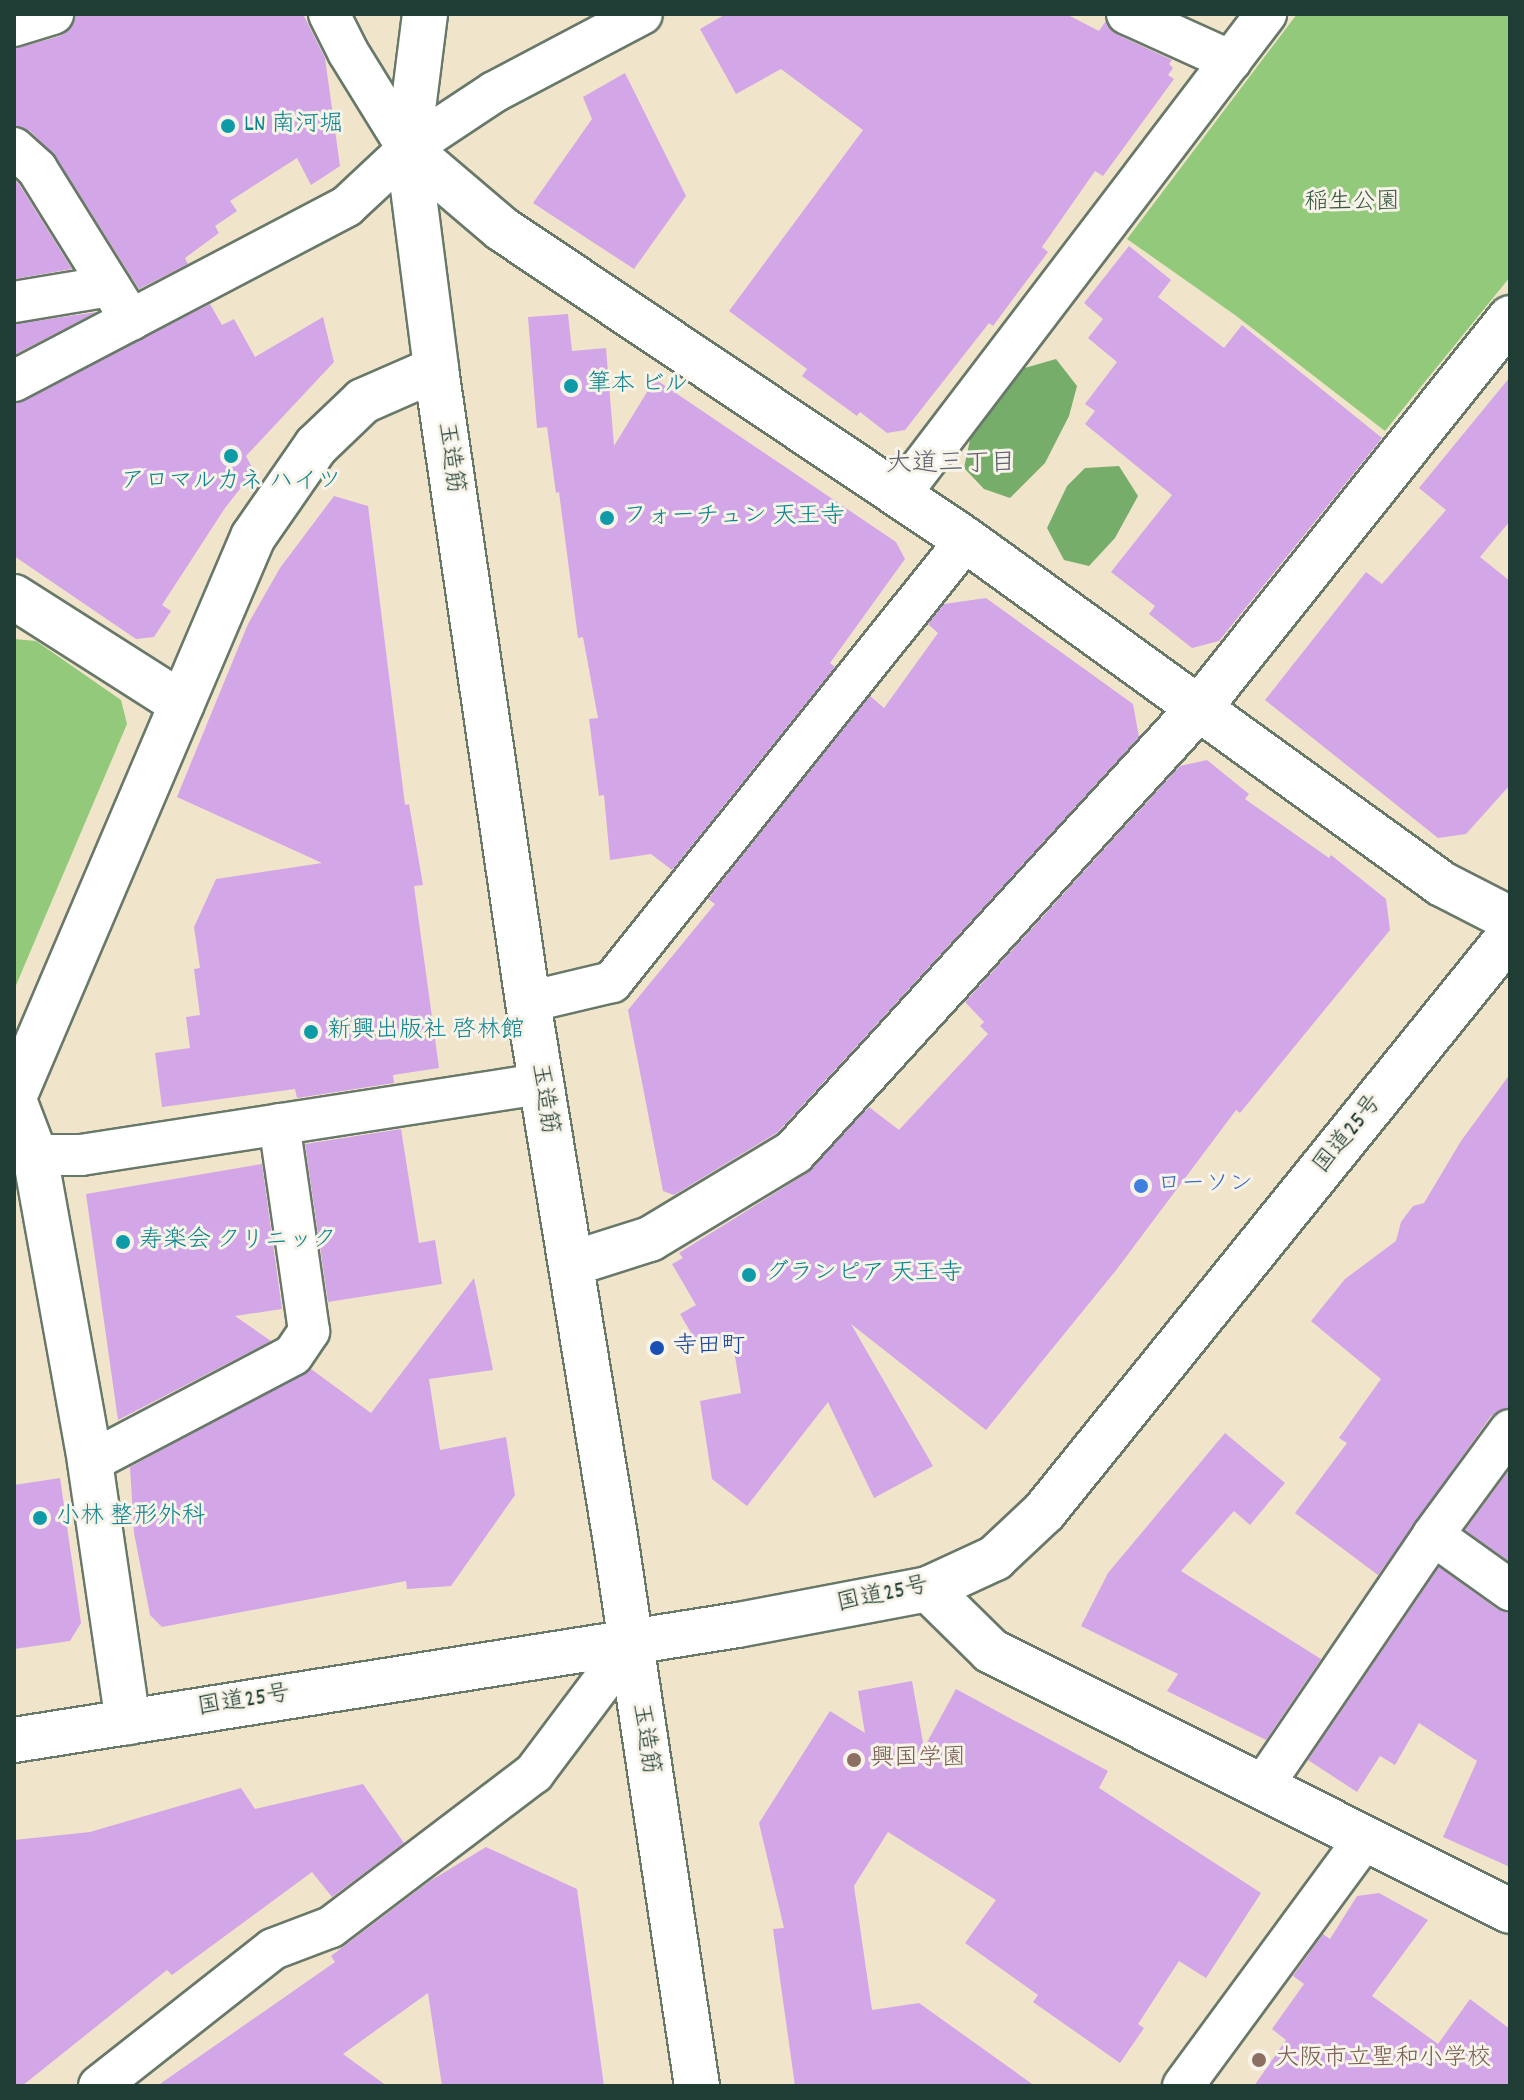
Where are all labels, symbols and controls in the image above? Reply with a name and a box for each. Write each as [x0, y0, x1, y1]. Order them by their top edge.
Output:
place label: LN 南河堀 [244, 112, 343, 140]
marker: LN 南河堀 [219, 117, 237, 135]
park label: 稲生公園 [1304, 190, 1400, 218]
place label: 筆本 ビル [587, 372, 688, 400]
marker: 筆本 ビル [562, 377, 580, 395]
street label: 玉造筋 [430, 420, 468, 496]
marker: アロマルカネ ハイツ [222, 447, 240, 465]
district label: 大道三丁目 [886, 449, 1016, 481]
place label: アロマルカネ ハイツ [120, 469, 342, 497]
place label: フォーチュン 天王寺 [623, 504, 844, 532]
marker: フォーチュン 天王寺 [598, 509, 616, 527]
place label: 新興出版社 啓林館 [327, 1018, 524, 1046]
marker: 新興出版社 啓林館 [302, 1023, 320, 1041]
street label: 玉造筋 [523, 1061, 563, 1137]
street label: 国道25号 [1308, 1090, 1390, 1180]
place label: ローソン [1157, 1172, 1253, 1200]
marker: ローソン [1132, 1177, 1150, 1195]
place label: 寿楽会 クリニック [139, 1228, 336, 1256]
marker: 寿楽会 クリニック [114, 1233, 132, 1251]
place label: グランピア 天王寺 [765, 1261, 962, 1289]
marker: グランピア 天王寺 [740, 1266, 758, 1284]
place label: 寺田町 [673, 1334, 745, 1362]
marker: 寺田町 [648, 1339, 666, 1357]
place label: 小林 整形外科 [56, 1504, 205, 1532]
marker: 小林 整形外科 [31, 1509, 49, 1527]
street label: 国道25号 [834, 1572, 932, 1620]
street label: 国道25号 [196, 1680, 292, 1724]
street label: 玉造筋 [624, 1701, 664, 1777]
place label: 興国学園 [870, 1746, 966, 1774]
marker: 興国学園 [845, 1751, 863, 1769]
place label: 大阪市立聖和小学校 [1275, 2046, 1491, 2074]
marker: 大阪市立聖和小学校 [1250, 2051, 1268, 2069]

